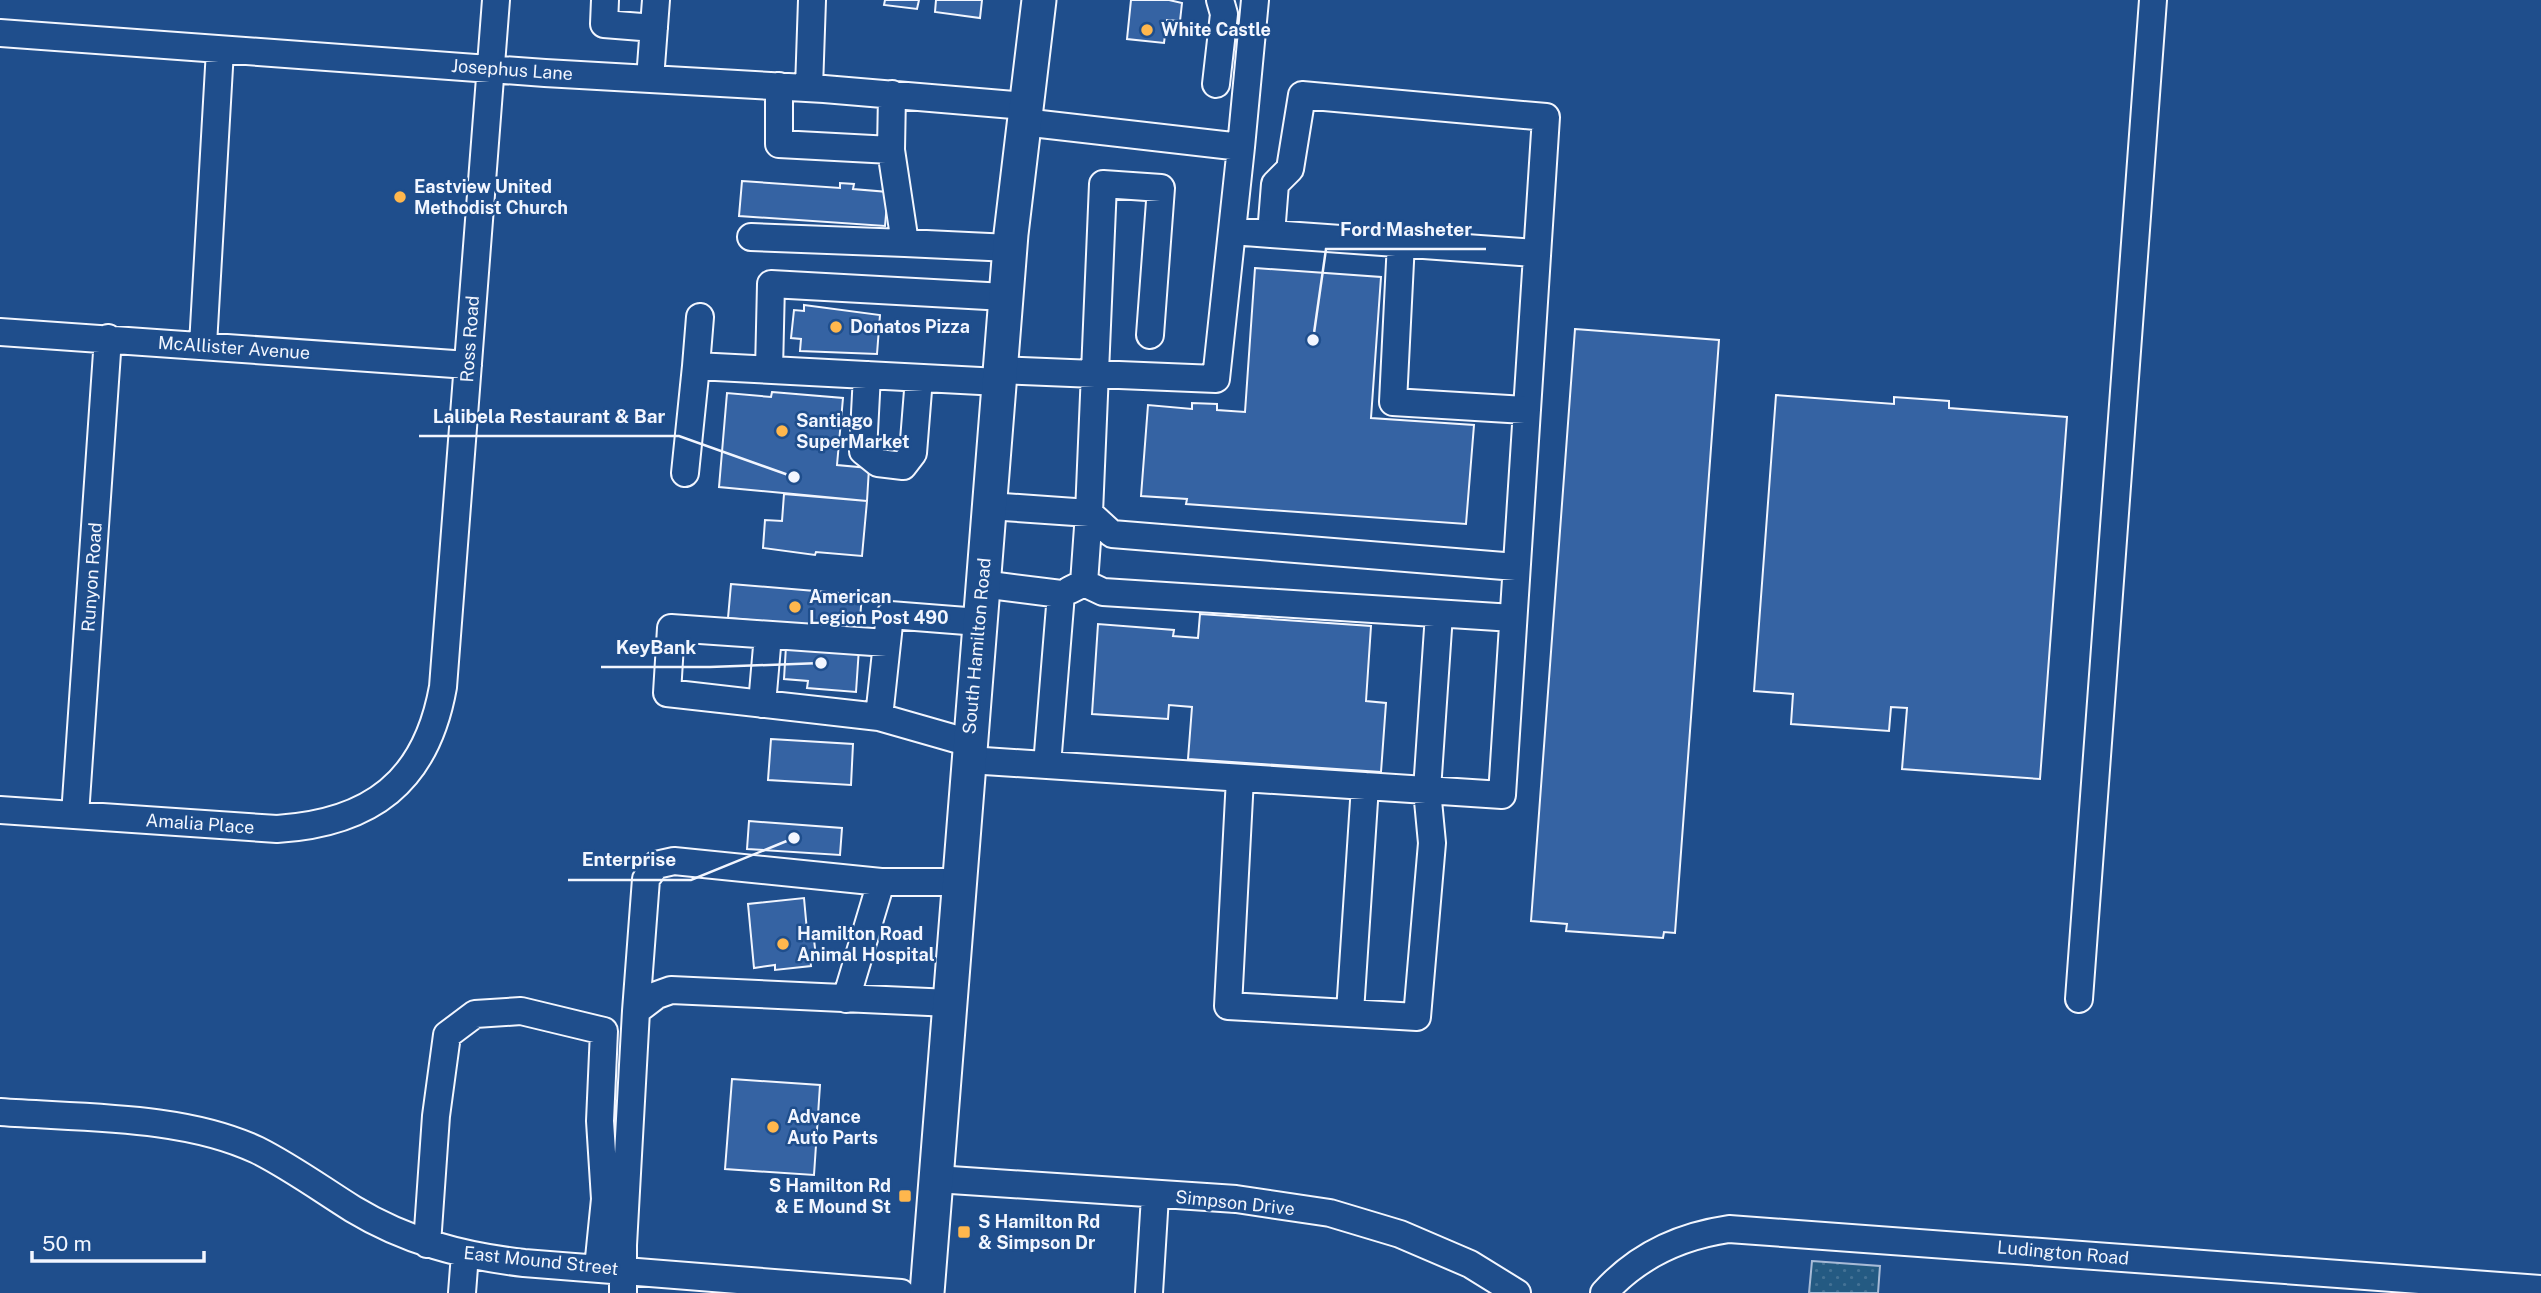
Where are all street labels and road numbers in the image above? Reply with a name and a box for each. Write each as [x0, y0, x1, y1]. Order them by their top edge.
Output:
street label: Josephus Lane [450, 55, 574, 84]
street label: Ross Road [456, 295, 483, 383]
street label: McAllister Avenue [157, 332, 311, 363]
street label: Runyon Road [77, 522, 106, 632]
street label: South Hamilton Road [958, 557, 995, 735]
street label: Amalia Place [145, 809, 255, 838]
street label: Simpson Drive [1174, 1186, 1296, 1219]
street label: Ludington Road [1996, 1236, 2130, 1269]
street label: East Mound Street [462, 1242, 620, 1279]

